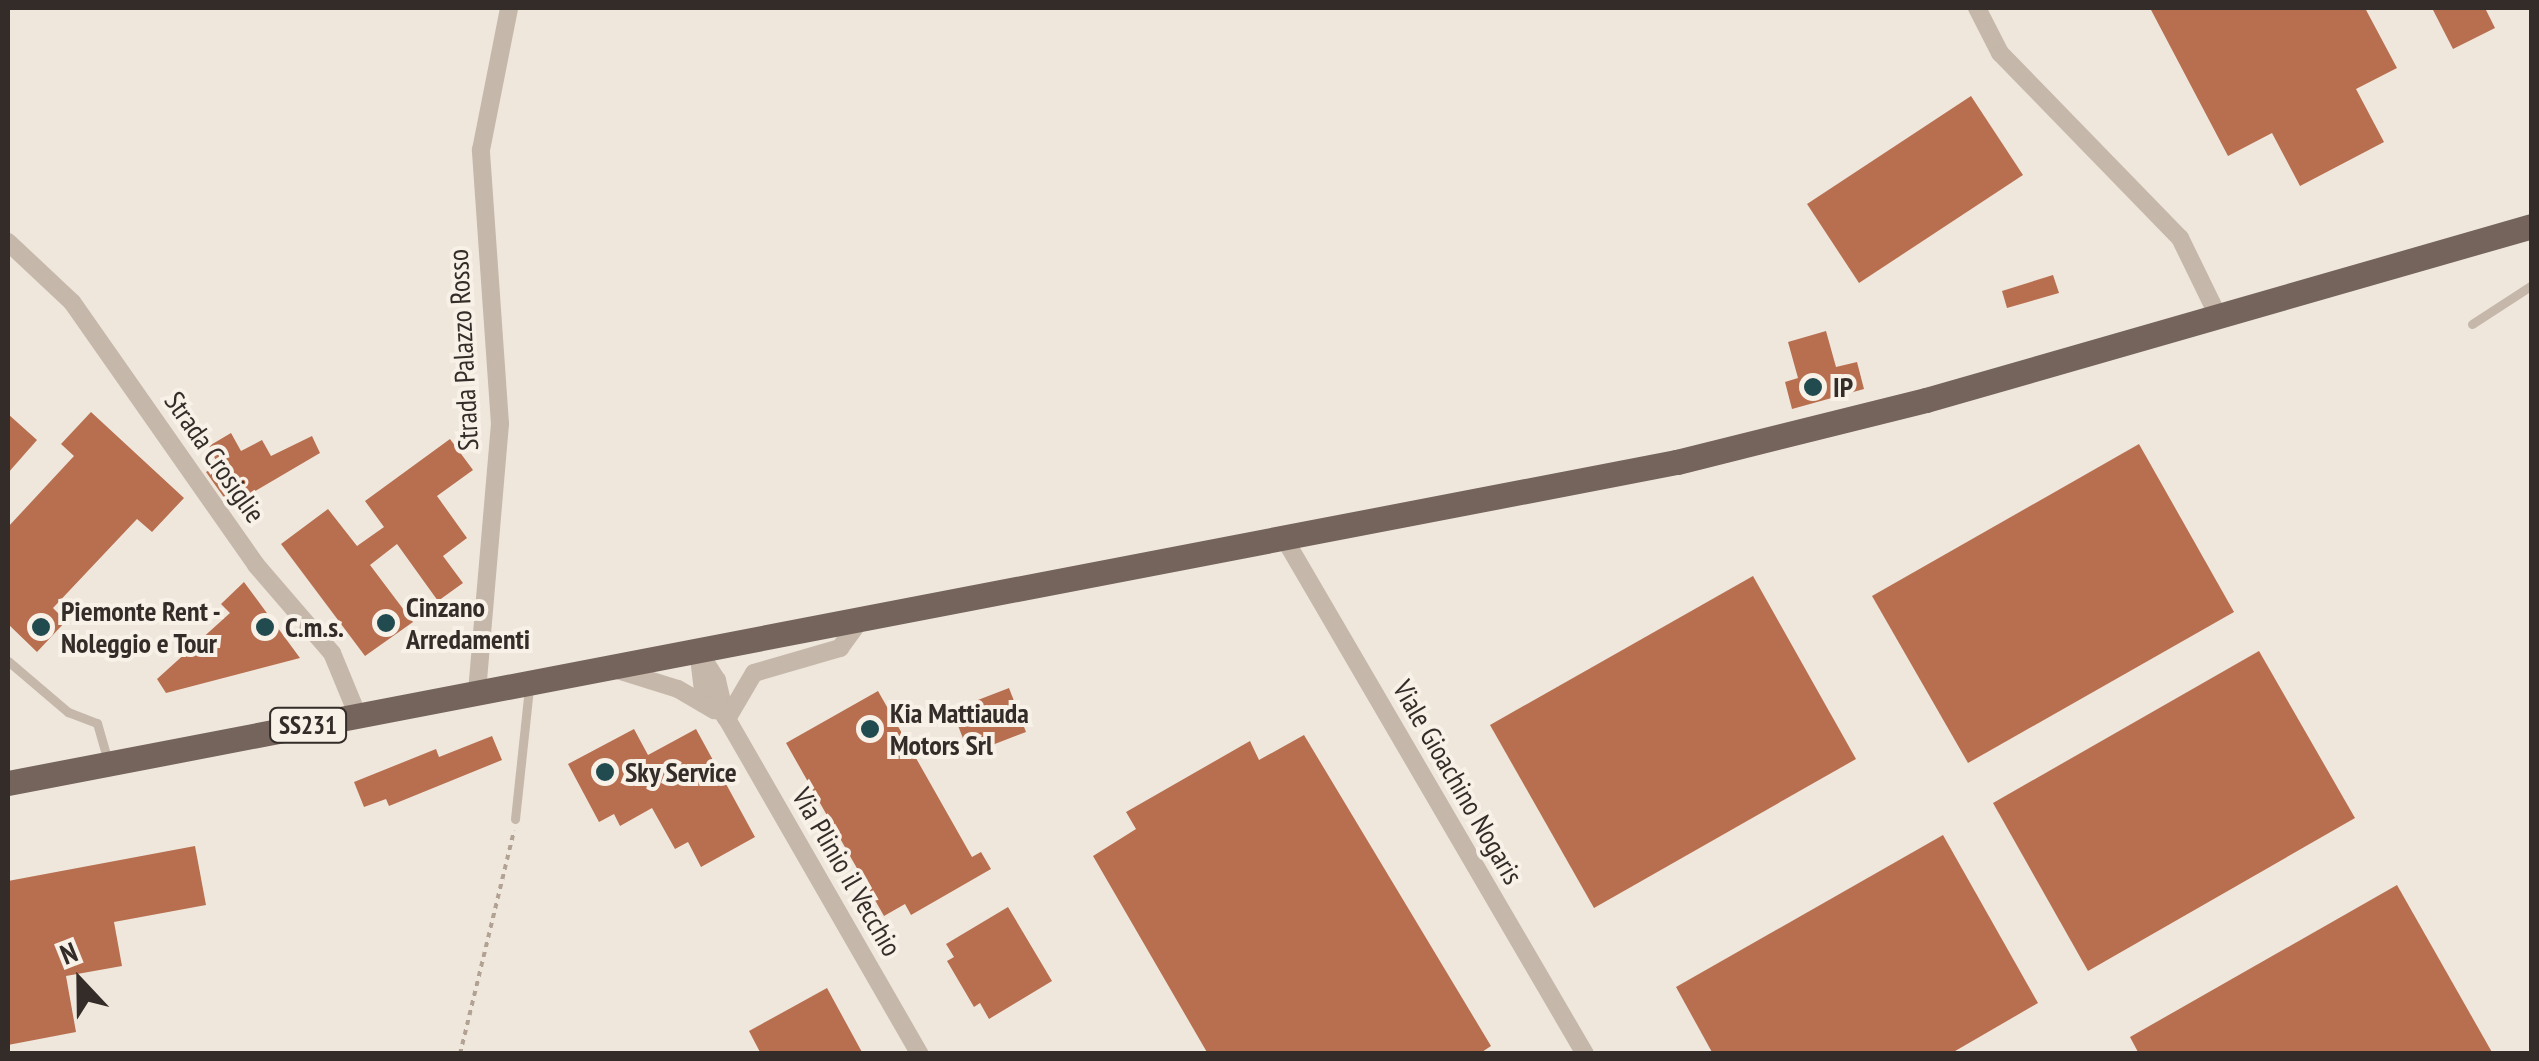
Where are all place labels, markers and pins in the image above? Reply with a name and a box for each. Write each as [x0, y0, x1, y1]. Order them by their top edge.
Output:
place label: IP [1833, 370, 1853, 404]
marker: IP [1802, 376, 1824, 398]
place label: Cinzano Arredamenti [406, 590, 530, 656]
place label: Piemonte Rent - Noleggio e Tour [61, 594, 222, 660]
place label: C.m.s. [285, 610, 344, 644]
marker: Cinzano Arredamenti [375, 612, 397, 634]
marker: Piemonte Rent - Noleggio e Tour [30, 616, 52, 638]
marker: C.m.s. [254, 616, 276, 638]
place label: Kia Mattiauda Motors Srl [890, 696, 1029, 762]
marker: Kia Mattiauda Motors Srl [859, 718, 881, 740]
place label: Sky Service [625, 755, 738, 789]
marker: Sky Service [594, 761, 616, 783]

